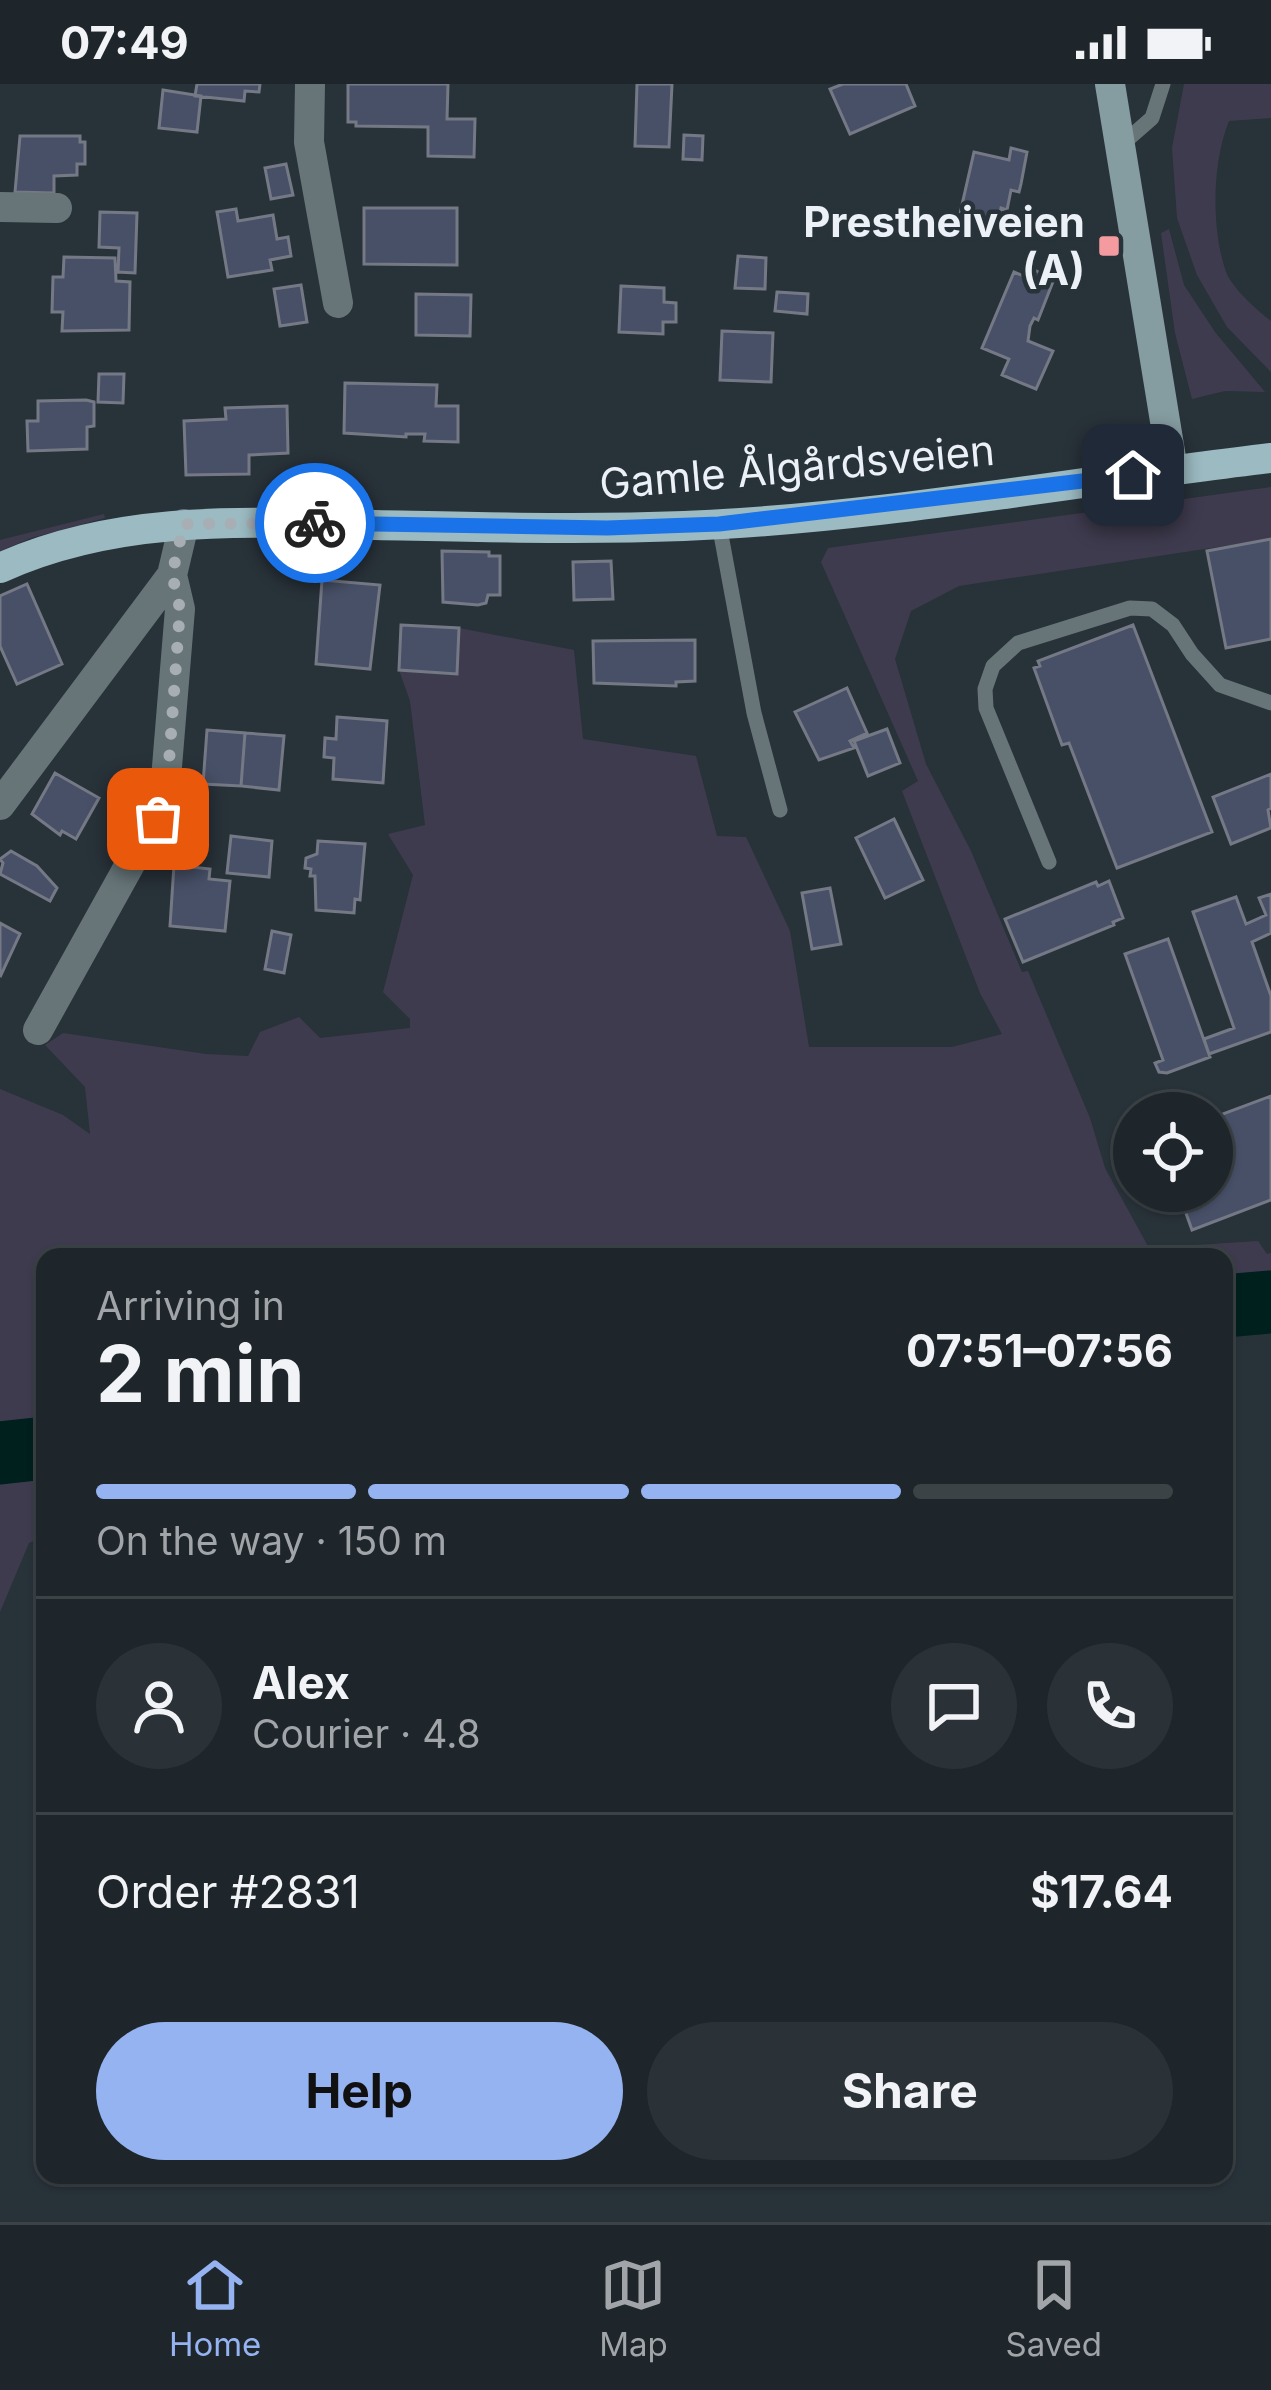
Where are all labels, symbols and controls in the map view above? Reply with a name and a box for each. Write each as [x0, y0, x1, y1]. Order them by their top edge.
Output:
text: 07:49 [60, 15, 189, 70]
place label: Prestheiveien (A) [803, 196, 1085, 295]
marker: Prestheiveien (A) [1096, 233, 1122, 259]
street label: Gamle Ålgårdsveien [597, 422, 997, 509]
pin [1082, 424, 1184, 526]
icon: home [1100, 442, 1166, 508]
courier [255, 463, 375, 583]
icon: bike [282, 490, 348, 556]
pin [107, 768, 209, 870]
icon: bag [125, 786, 191, 852]
map controls [1113, 1092, 1233, 1212]
button: locate [1113, 1092, 1233, 1212]
text: Arriving in [96, 1282, 285, 1329]
text: 07:51–07:56 [906, 1323, 1173, 1378]
text: 2 min [96, 1326, 304, 1421]
text: On the way · 150 m [96, 1517, 447, 1564]
button: person [96, 1643, 222, 1769]
button: chat [891, 1643, 1017, 1769]
button: phone [1047, 1643, 1173, 1769]
text: Alex [252, 1655, 350, 1710]
text: Courier · 4.8 [252, 1710, 481, 1757]
text: Order #2831 [96, 1864, 360, 1919]
text: $17.64 [1030, 1864, 1173, 1919]
button: Help [96, 2022, 623, 2160]
button: Share [647, 2022, 1173, 2160]
tab: Home [169, 2252, 261, 2364]
tab: Map [599, 2252, 668, 2364]
tab: Saved [1006, 2252, 1102, 2364]

